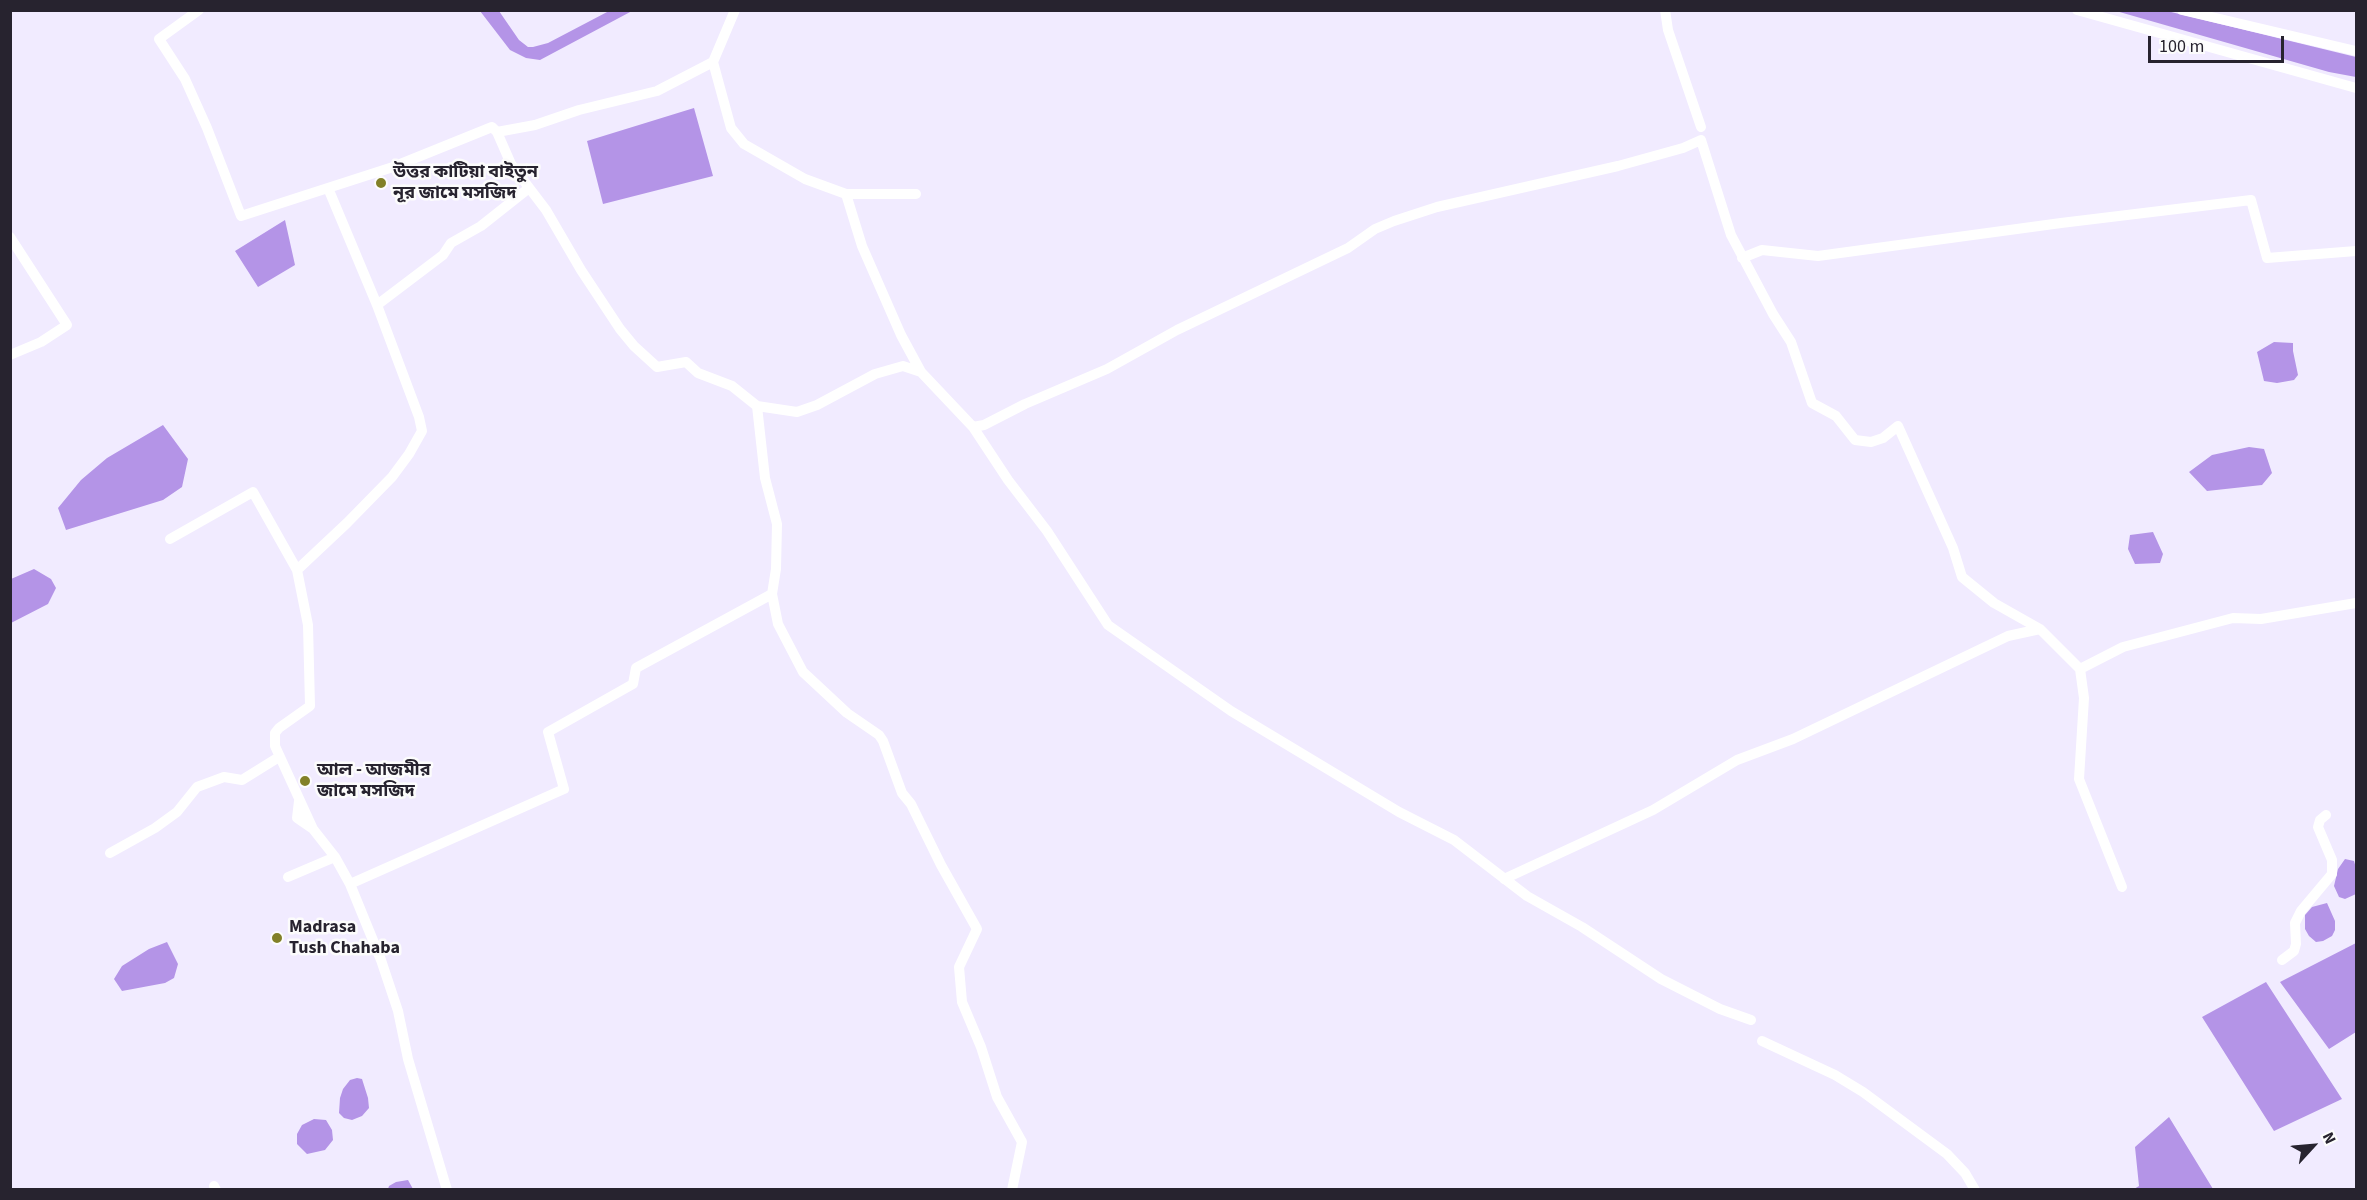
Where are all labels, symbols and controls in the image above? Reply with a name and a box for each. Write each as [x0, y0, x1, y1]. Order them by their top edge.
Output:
scale bar [2151, 24, 2288, 62]
text: 100 m [2159, 34, 2204, 59]
place label: উত্তর কাটিয়া বাইতুন নূর জামে মসজিদ [393, 162, 538, 204]
marker: উত্তর কাটিয়া বাইতুন নূর জামে মসজিদ [374, 176, 388, 190]
place label: আল - আজমীর জামে মসজিদ [317, 760, 431, 802]
marker: আল - আজমীর জামে মসজিদ [298, 774, 312, 788]
place label: Madrasa Tush Chahaba [289, 917, 400, 960]
marker: Madrasa Tush Chahaba [270, 931, 284, 945]
north arrow [2283, 1116, 2343, 1176]
text: N [2317, 1128, 2341, 1148]

